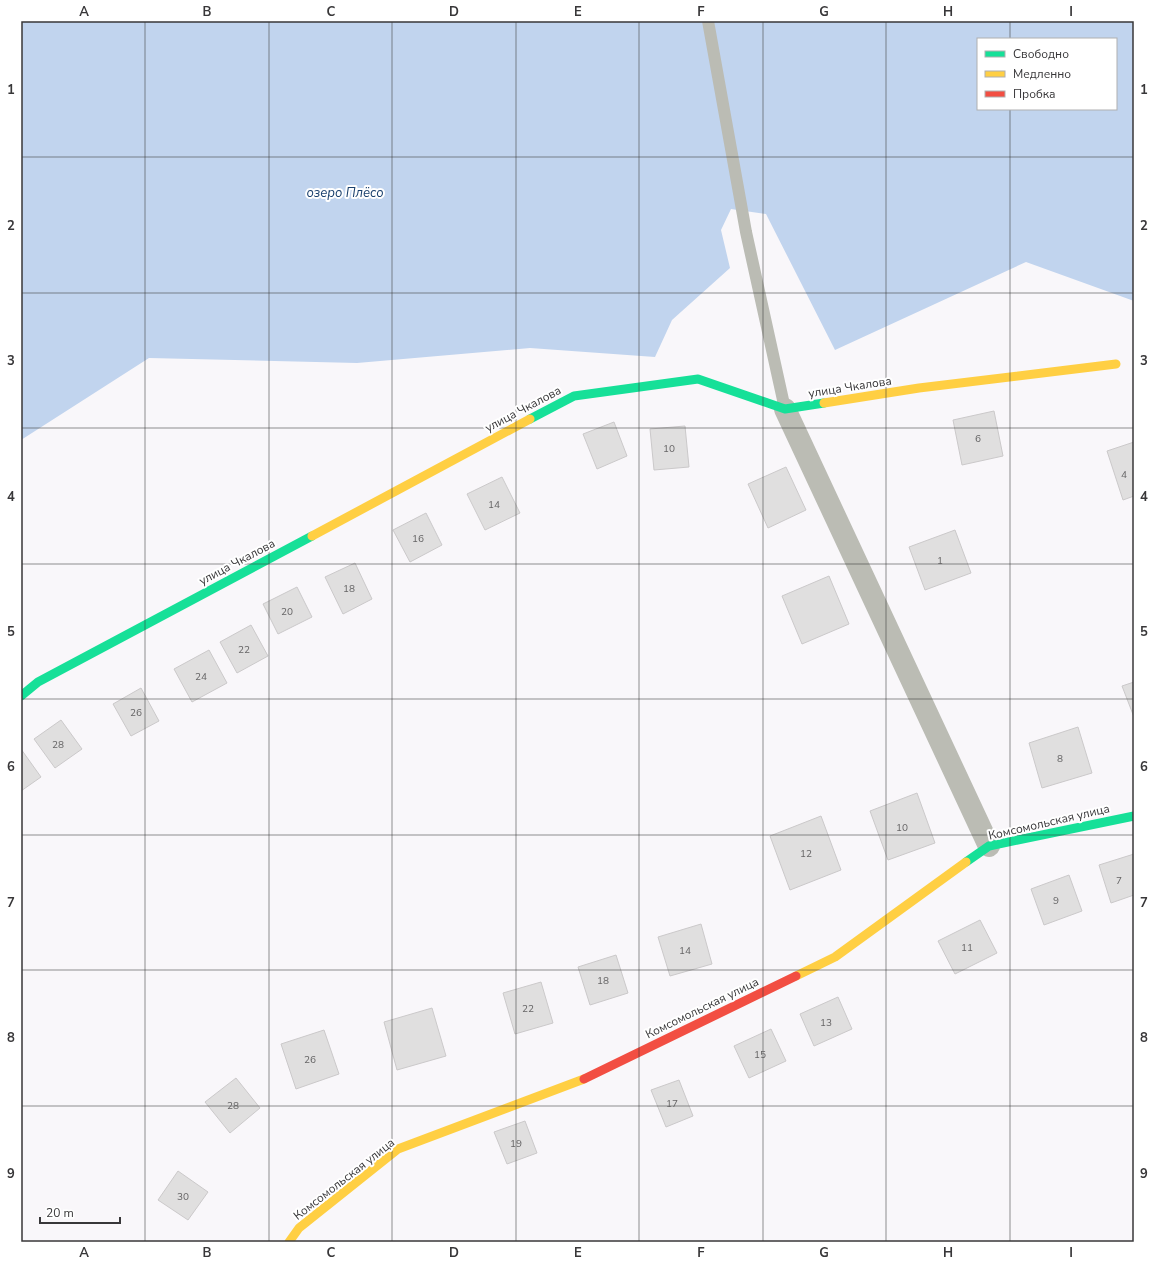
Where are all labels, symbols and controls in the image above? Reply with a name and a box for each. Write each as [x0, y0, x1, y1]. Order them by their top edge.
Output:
text: A [79, 3, 89, 21]
text: B [203, 3, 212, 21]
text: C [327, 3, 336, 21]
text: D [449, 3, 459, 21]
text: E [574, 3, 582, 21]
text: F [697, 3, 705, 21]
text: G [819, 3, 829, 21]
text: H [943, 3, 953, 21]
text: I [1069, 3, 1073, 21]
legend [977, 38, 1117, 110]
text: Свободно [1013, 46, 1069, 62]
text: Медленно [1013, 66, 1071, 82]
text: 1 [7, 81, 15, 99]
text: 1 [1140, 81, 1148, 99]
text: Пробка [1013, 86, 1056, 102]
water label: озеро Плёсо [306, 184, 384, 202]
text: 2 [7, 217, 15, 235]
text: 2 [1140, 217, 1148, 235]
text: 3 [7, 352, 15, 370]
text: 3 [1140, 352, 1148, 370]
street label: улица Чкалова [807, 373, 893, 401]
street label: улица Чкалова [482, 382, 564, 436]
house number: 6 [975, 432, 981, 446]
house number: 10 [663, 442, 675, 456]
house number: 4 [1121, 468, 1127, 482]
text: 4 [7, 488, 15, 506]
text: 4 [1140, 488, 1148, 506]
house number: 14 [488, 498, 500, 512]
house number: 16 [412, 532, 424, 546]
street label: улица Чкалова [196, 535, 278, 589]
house number: 1 [937, 554, 943, 568]
house number: 18 [343, 582, 355, 596]
house number: 20 [281, 605, 293, 619]
text: 5 [7, 623, 15, 641]
text: 5 [1140, 623, 1148, 641]
house number: 22 [238, 643, 250, 657]
house number: 24 [195, 670, 207, 684]
house number: 26 [130, 706, 142, 720]
house number: 28 [52, 738, 64, 752]
house number: 8 [1057, 752, 1063, 766]
text: 6 [7, 758, 15, 776]
text: 6 [1140, 758, 1148, 776]
street label: Комсомольская улица [987, 800, 1111, 844]
house number: 10 [896, 821, 908, 835]
house number: 12 [800, 847, 812, 861]
house number: 7 [1116, 874, 1122, 888]
text: 7 [7, 894, 15, 912]
house number: 9 [1053, 894, 1059, 908]
text: 7 [1140, 894, 1148, 912]
house number: 11 [961, 941, 973, 955]
house number: 14 [679, 944, 691, 958]
house number: 18 [597, 974, 609, 988]
street label: Комсомольская улица [643, 974, 761, 1042]
house number: 22 [522, 1002, 534, 1016]
house number: 13 [820, 1016, 832, 1030]
text: 8 [7, 1029, 15, 1047]
text: 8 [1140, 1029, 1148, 1047]
house number: 15 [754, 1048, 766, 1062]
house number: 26 [304, 1053, 316, 1067]
house number: 17 [666, 1097, 678, 1111]
house number: 28 [227, 1099, 239, 1113]
street label: Комсомольская улица [290, 1134, 398, 1224]
house number: 19 [510, 1137, 522, 1151]
text: 9 [7, 1165, 15, 1183]
text: 9 [1140, 1165, 1148, 1183]
house number: 30 [177, 1190, 189, 1204]
scale bar [40, 1199, 120, 1225]
text: 20 m [46, 1205, 74, 1221]
text: A [79, 1244, 89, 1262]
text: B [203, 1244, 212, 1262]
text: C [327, 1244, 336, 1262]
text: D [449, 1244, 459, 1262]
text: E [574, 1244, 582, 1262]
text: F [697, 1244, 705, 1262]
text: G [819, 1244, 829, 1262]
text: H [943, 1244, 953, 1262]
text: I [1069, 1244, 1073, 1262]

